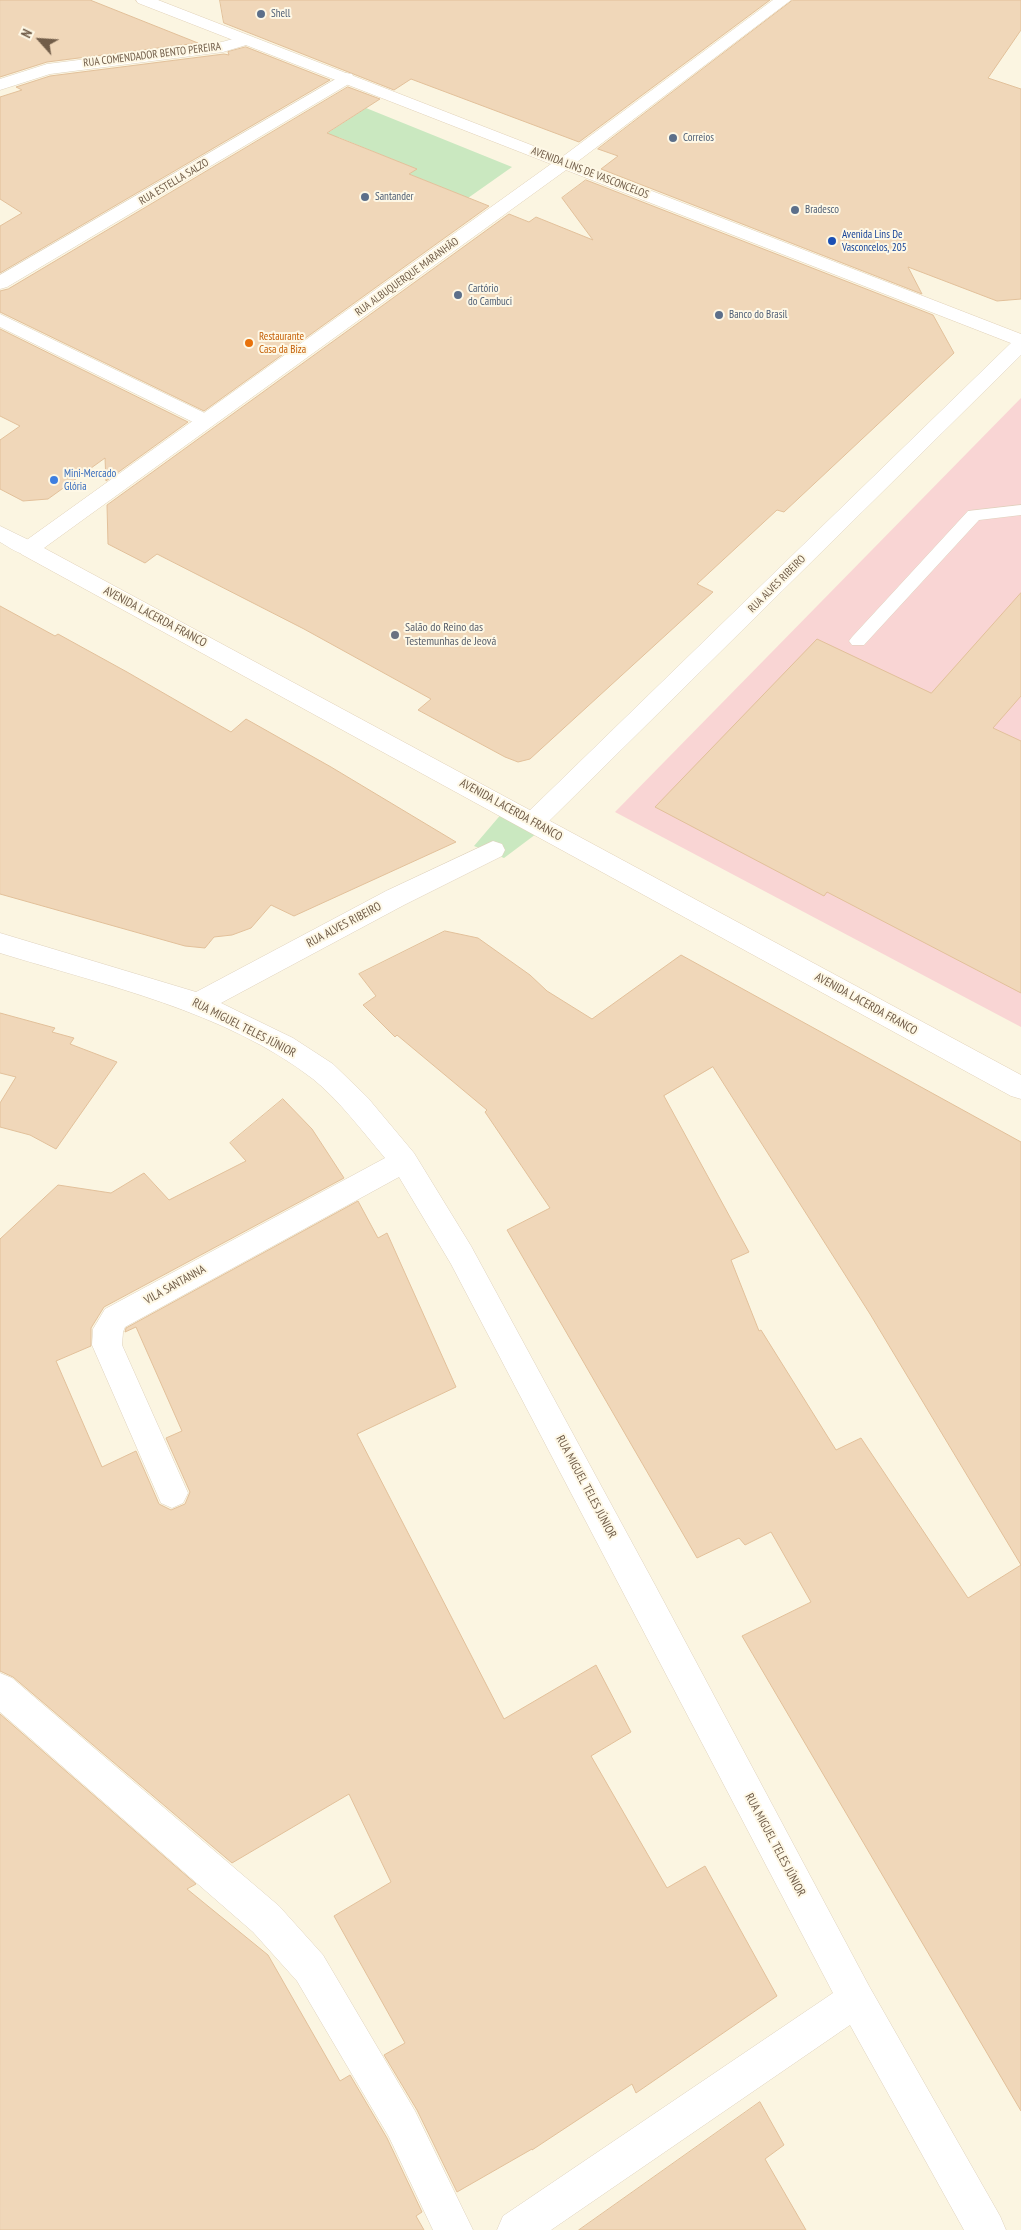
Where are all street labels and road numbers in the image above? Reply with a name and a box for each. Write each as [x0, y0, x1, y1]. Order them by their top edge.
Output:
street label: RUA COMENDADOR BENTO PEREIRA [83, 40, 221, 70]
street label: AVENIDA LINS DE VASCONCELOS [529, 144, 651, 202]
street label: RUA ESTELLA SALZO [137, 156, 211, 208]
street label: RUA ALBUQUERQUE MARANHÃO [353, 235, 461, 319]
street label: RUA ALVES RIBEIRO [746, 553, 808, 615]
street label: AVENIDA LACERDA FRANCO [101, 584, 209, 650]
street label: AVENIDA LACERDA FRANCO [457, 776, 565, 844]
street label: RUA ALVES RIBEIRO [304, 899, 384, 951]
street label: AVENIDA LACERDA FRANCO [812, 970, 920, 1038]
street label: RUA MIGUEL TELES JÚNIOR [190, 996, 298, 1060]
street label: VILA SANTANNA [142, 1262, 208, 1308]
street label: RUA MIGUEL TELES JÚNIOR [553, 1433, 619, 1541]
street label: RUA MIGUEL TELES JÚNIOR [742, 1791, 808, 1899]

